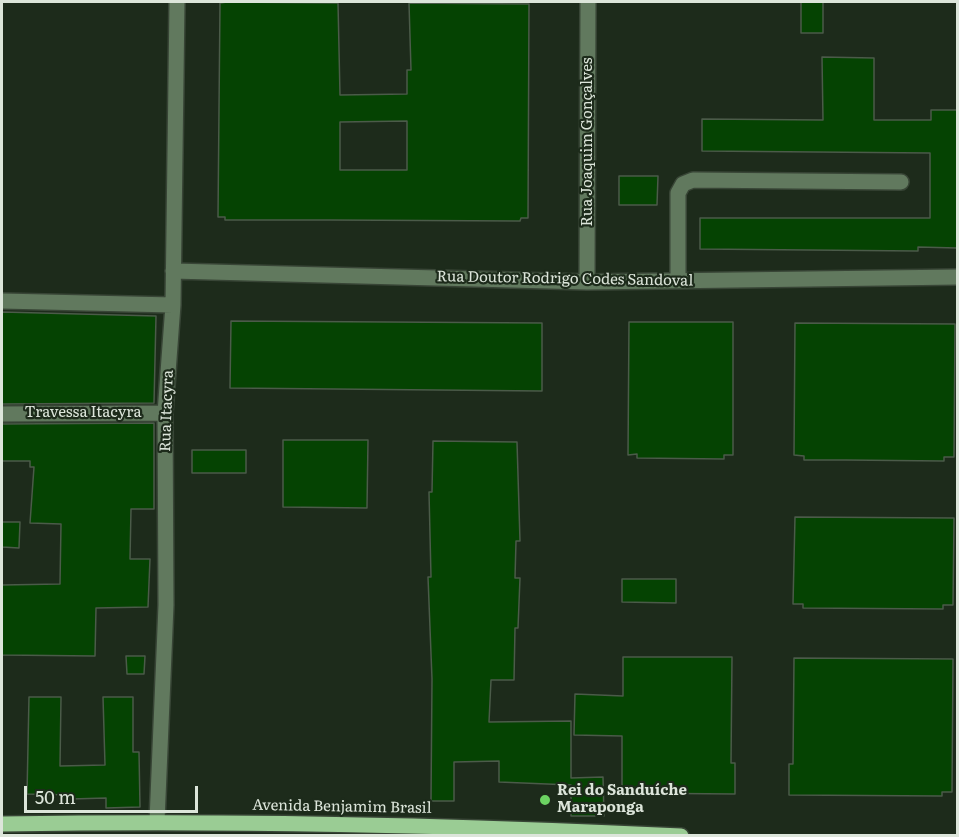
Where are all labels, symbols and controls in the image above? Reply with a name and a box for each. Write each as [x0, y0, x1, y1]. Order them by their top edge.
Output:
street label: Rua Joaquim Gonçalves [579, 58, 597, 226]
street label: Rua Doutor Rodrigo Codes Sandoval [437, 268, 693, 290]
street label: Rua Itacyra [157, 370, 177, 452]
street label: Travessa Itacyra [24, 404, 142, 422]
scale bar [27, 774, 201, 812]
place label: Rei do Sanduíche Maraponga [557, 782, 687, 817]
text: 50 m [35, 783, 76, 810]
marker: Rei do Sanduíche Maraponga [538, 793, 552, 807]
street label: Avenida Benjamim Brasil [252, 796, 432, 818]

